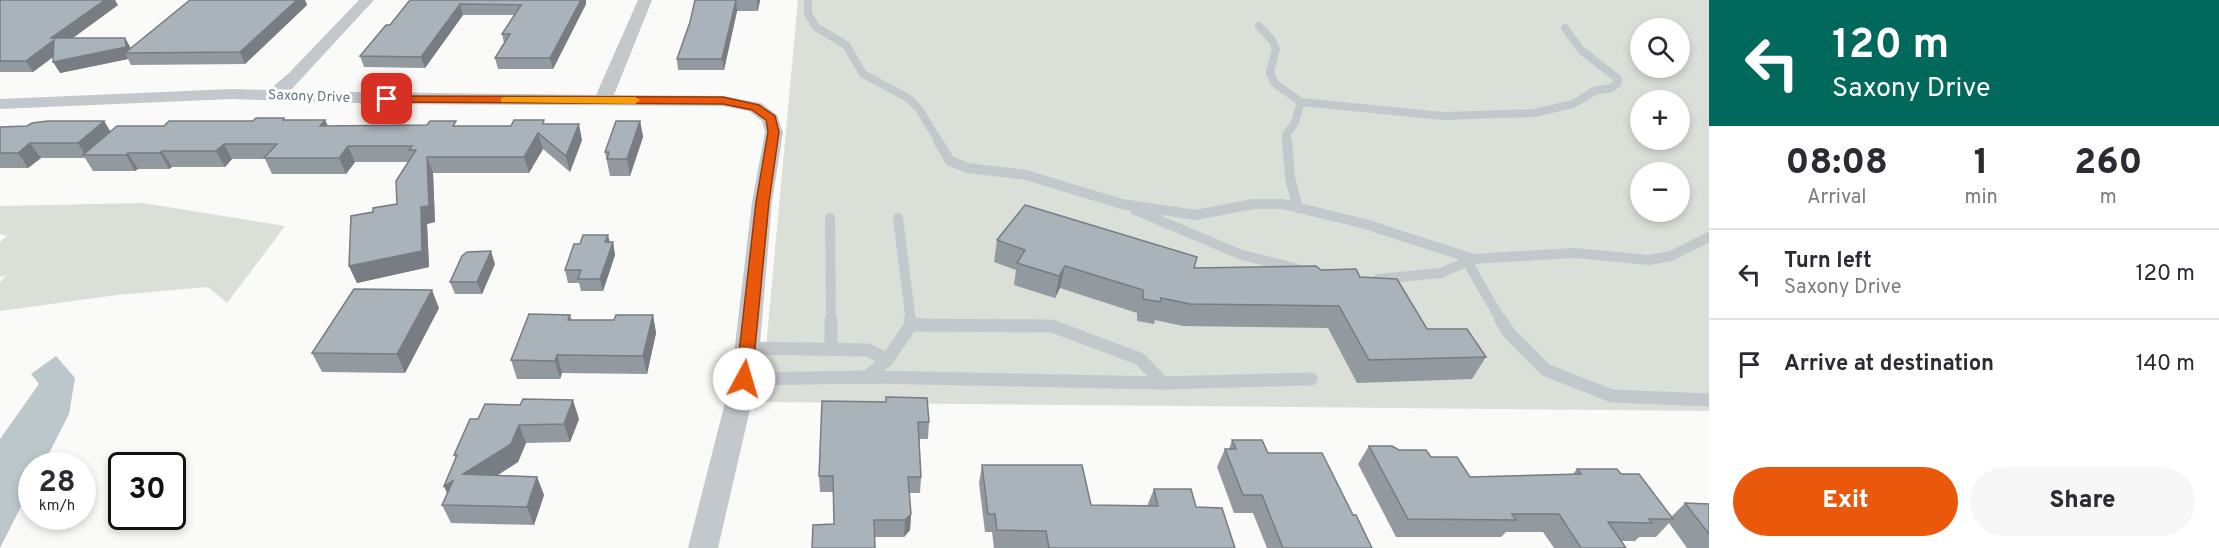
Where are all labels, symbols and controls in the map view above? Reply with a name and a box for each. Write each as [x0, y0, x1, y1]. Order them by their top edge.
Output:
map controls [1630, 18, 1690, 222]
button: search [1630, 18, 1690, 78]
text: 120 m [1832, 20, 1949, 73]
icon: left [1733, 24, 1811, 102]
text: Saxony Drive [1832, 72, 1991, 106]
pin [361, 73, 412, 124]
icon: arrive [370, 82, 403, 115]
street label: Saxony Drive [268, 87, 350, 107]
button: + [1630, 90, 1690, 150]
text: 08:08 [1786, 141, 1888, 187]
text: 1 [1974, 141, 1988, 187]
text: 260 [2074, 141, 2142, 187]
button: − [1630, 162, 1690, 222]
text: Arrival [1807, 185, 1867, 211]
text: min [1964, 185, 1998, 211]
text: m [2100, 185, 2117, 211]
text: Turn left [1784, 248, 1872, 275]
icon: left [1733, 258, 1766, 291]
text: 120 m [2135, 261, 2195, 288]
text: Saxony Drive [1784, 275, 1901, 301]
position arrow [712, 347, 776, 411]
icon: arrive [1733, 348, 1766, 381]
text: Arrive at destination [1784, 351, 1994, 378]
text: 140 m [2136, 351, 2195, 378]
speed limit sign: 30 [108, 452, 186, 530]
text: 28 [38, 465, 76, 502]
button: Exit [1733, 467, 1958, 536]
button: Share [1970, 467, 2195, 536]
text: km/h [39, 497, 75, 516]

